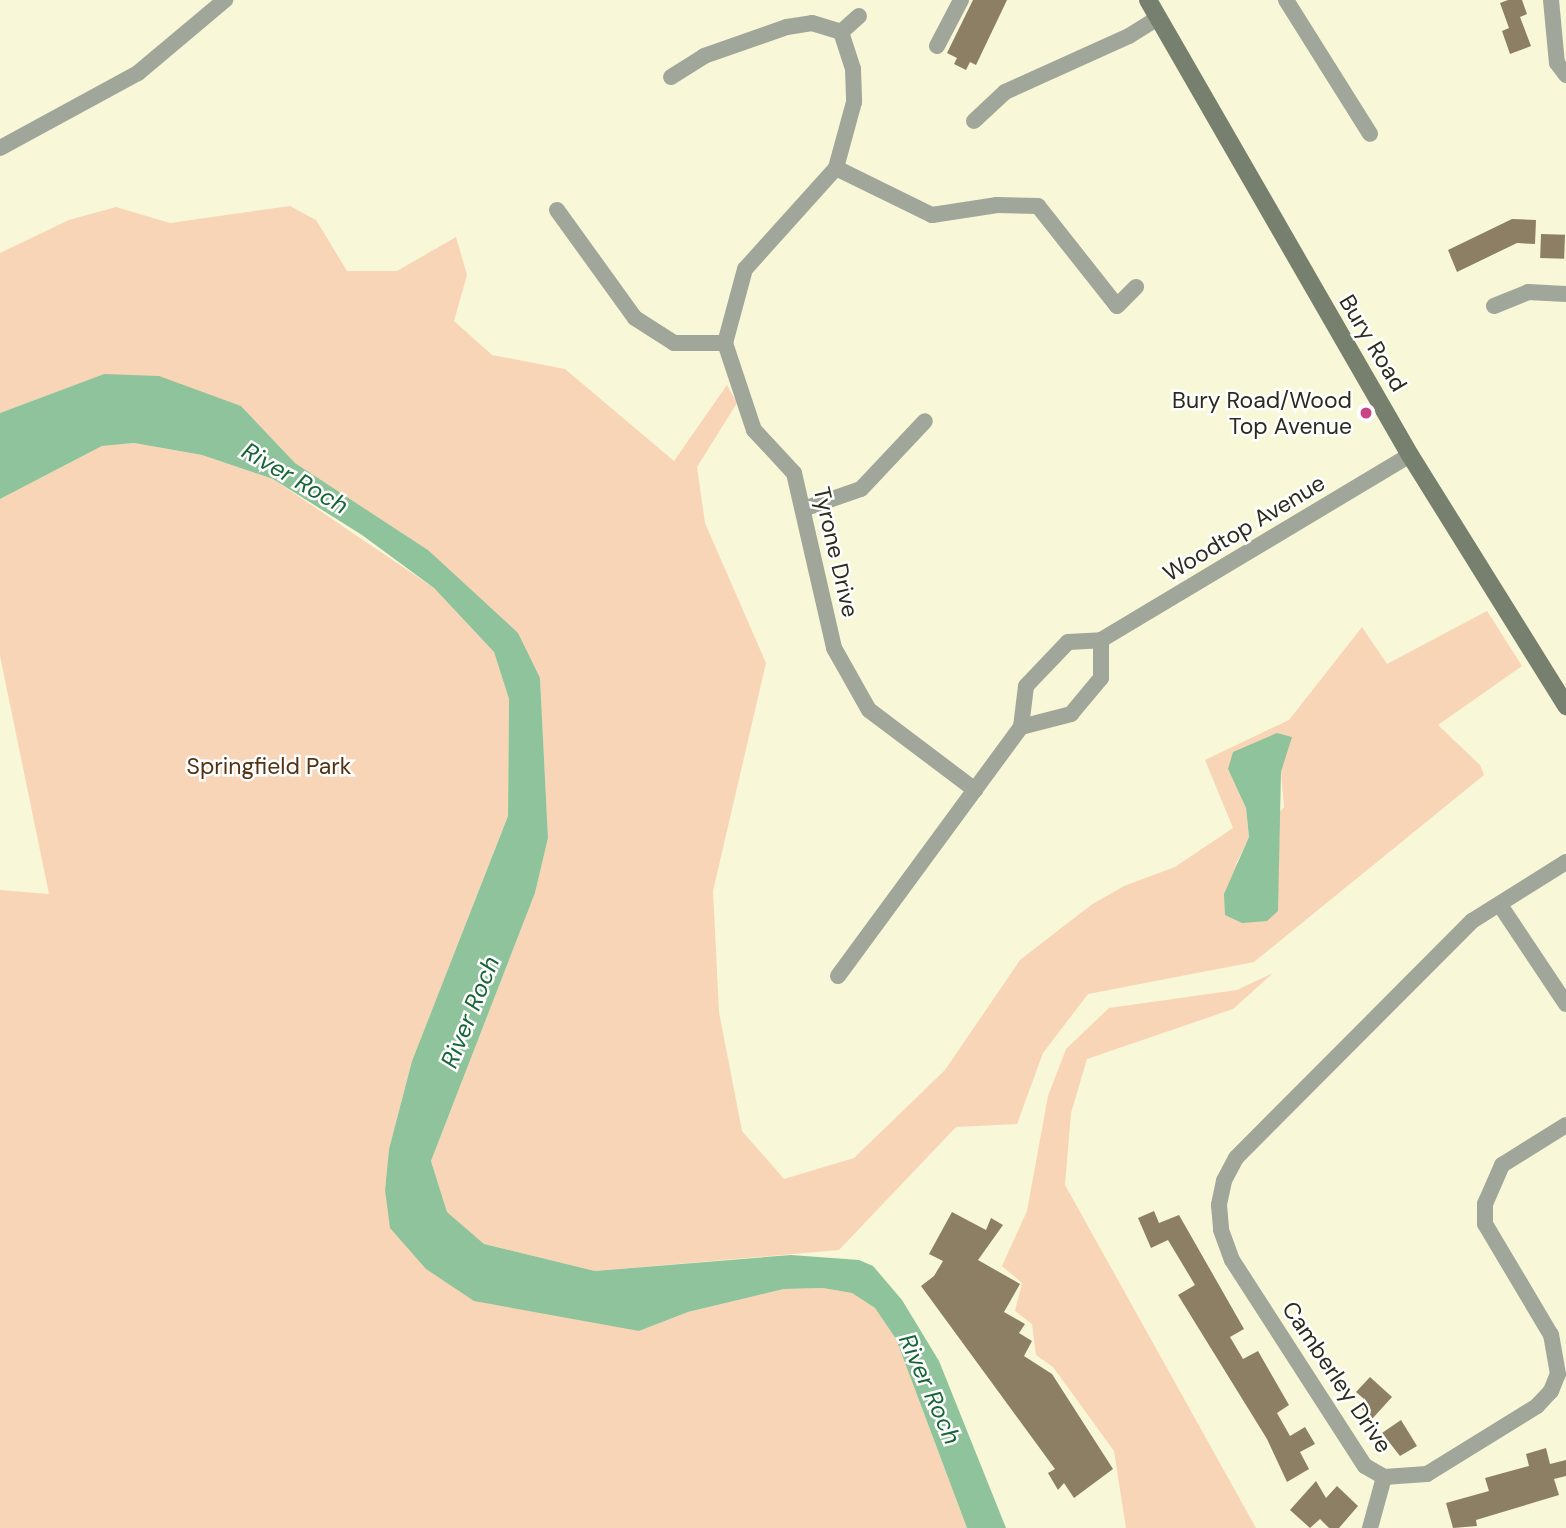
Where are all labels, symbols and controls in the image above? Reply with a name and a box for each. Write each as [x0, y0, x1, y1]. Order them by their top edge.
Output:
street label: Bury Road [1333, 290, 1413, 396]
place label: Bury Road/Wood Top Avenue [1172, 386, 1352, 440]
marker: Bury Road/Wood Top Avenue [1358, 405, 1374, 421]
water label: River Roch [237, 436, 353, 520]
street label: Woodtop Avenue [1158, 469, 1330, 587]
street label: Tyrone Drive [808, 484, 864, 620]
park label: Springfield Park [187, 752, 351, 780]
water label: River Roch [435, 952, 505, 1072]
street label: Camberley Drive [1276, 1296, 1398, 1458]
water label: River Roch [893, 1329, 967, 1449]

